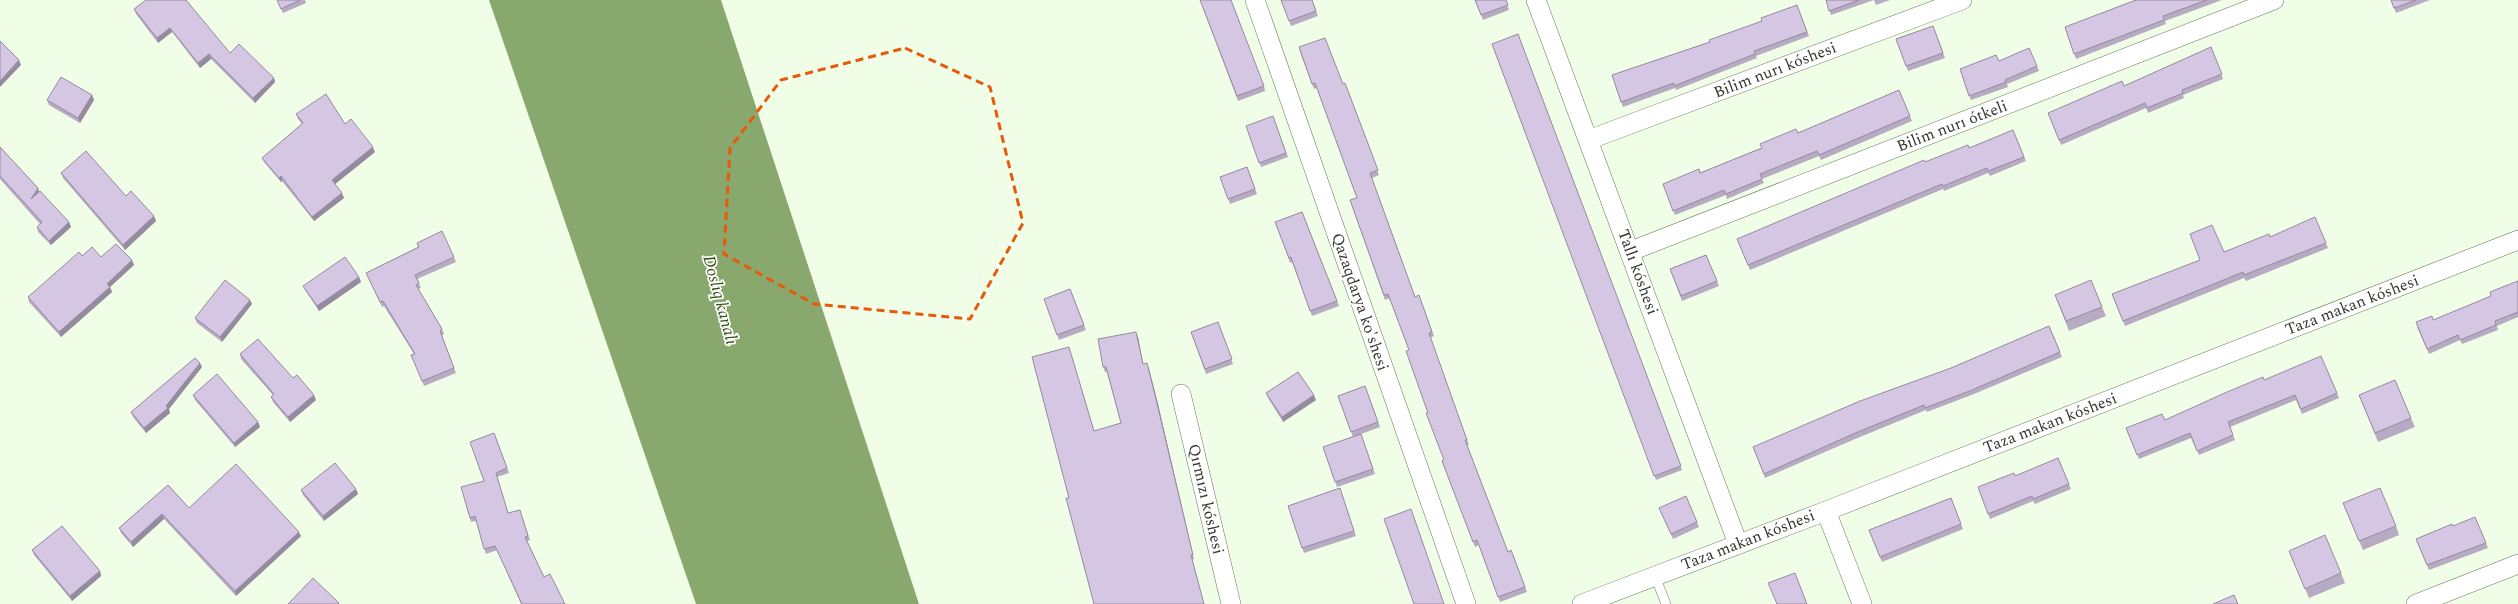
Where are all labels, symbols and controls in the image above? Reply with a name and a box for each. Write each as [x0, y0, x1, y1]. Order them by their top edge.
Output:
street label: Bilim nurı kóshesi [1710, 36, 1840, 104]
street label: Bilim nurı ótkeli [1893, 94, 2011, 158]
street label: Tallı kóshesi [1611, 226, 1665, 318]
street label: Qazaqdarya ko'shesi [1325, 230, 1395, 374]
water label: Doslıq kanalı [696, 252, 744, 348]
street label: Taza makan kóshesi [2282, 268, 2422, 342]
street label: Taza makan kóshesi [1980, 386, 2120, 460]
street label: Qırmızı kóshesi [1182, 441, 1230, 557]
street label: Taza makan kóshesi [1678, 503, 1818, 577]

